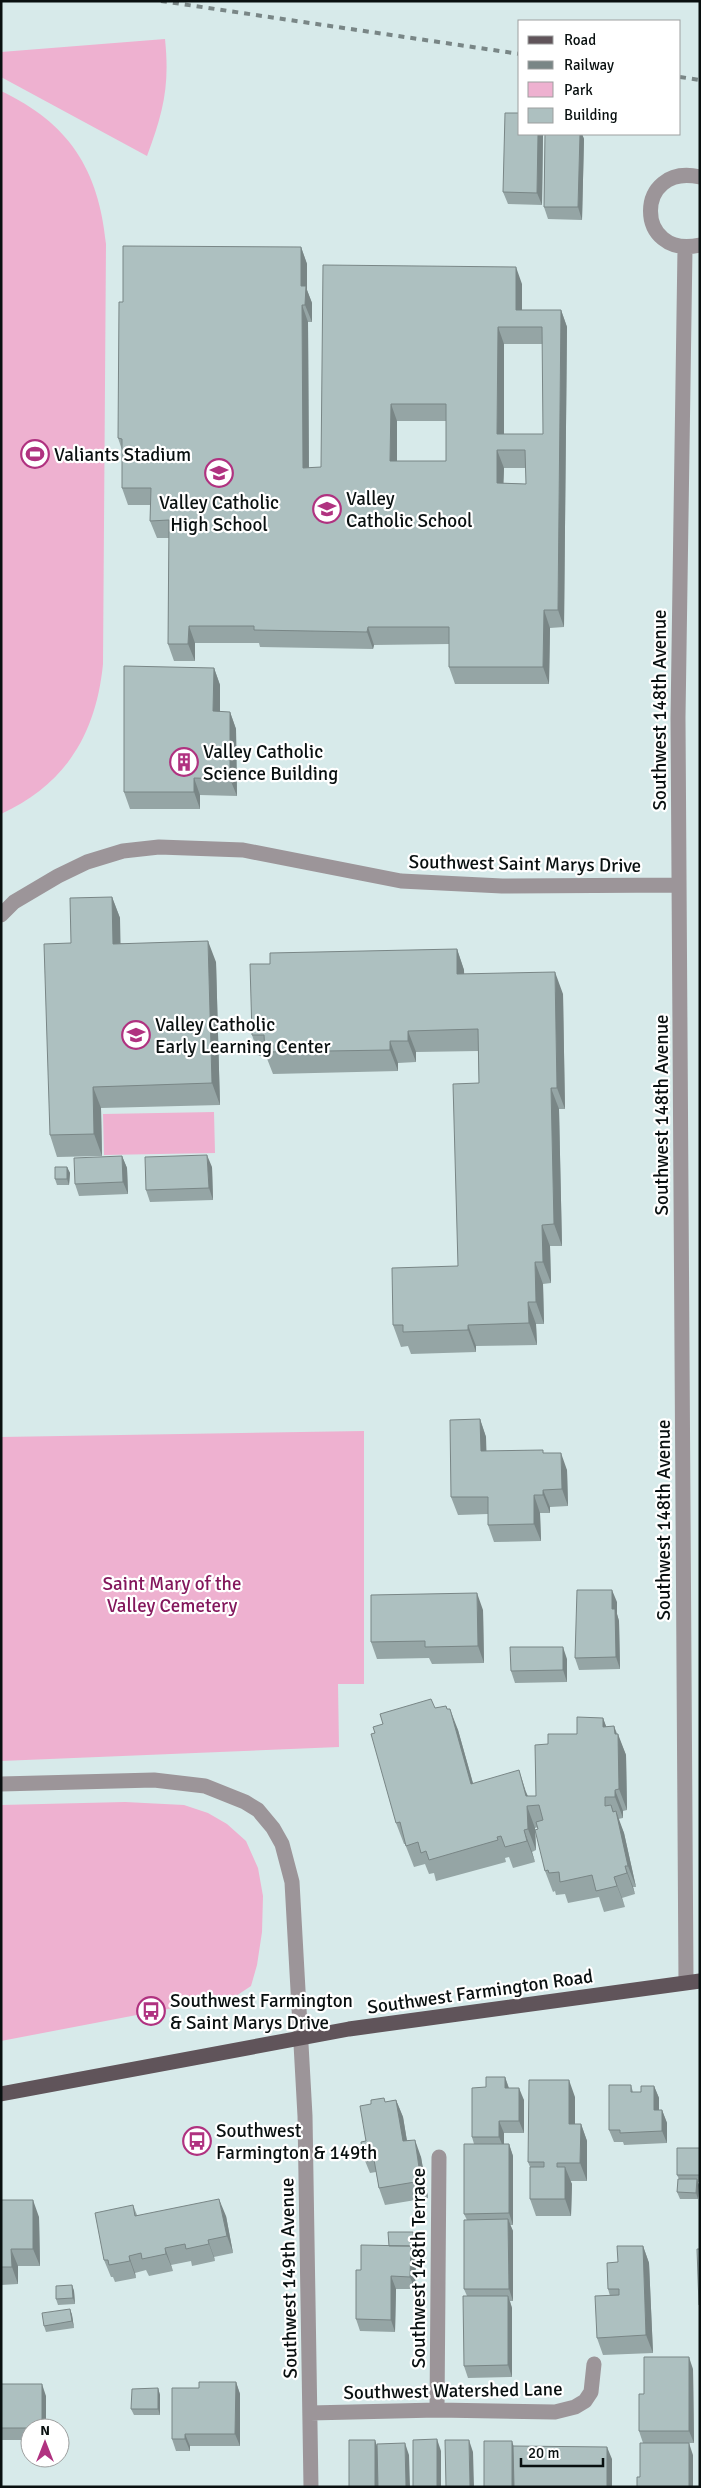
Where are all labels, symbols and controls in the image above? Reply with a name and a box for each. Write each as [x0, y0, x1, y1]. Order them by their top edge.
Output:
legend [518, 20, 681, 135]
text: Road [564, 31, 596, 49]
text: Railway [564, 56, 614, 74]
text: Park [564, 81, 593, 99]
text: Building [564, 106, 618, 124]
sports icon: Valiants Stadium [20, 439, 50, 469]
place label: Valiants Stadium [54, 443, 191, 467]
school or university icon: Valley Catholic High School [204, 458, 234, 488]
place label: Valley Catholic School [346, 487, 473, 533]
place label: Valley Catholic High School [159, 491, 279, 537]
school or university icon: Valley Catholic School [312, 494, 342, 524]
street label: Southwest 148th Avenue [648, 609, 672, 811]
place label: Valley Catholic Science Building [203, 740, 338, 786]
building icon: Valley Catholic Science Building [169, 747, 199, 777]
street label: Southwest Saint Marys Drive [409, 850, 641, 878]
place label: Valley Catholic Early Learning Center [155, 1013, 331, 1059]
street label: Southwest 148th Avenue [650, 1014, 674, 1216]
school or university icon: Valley Catholic Early Learning Center [121, 1020, 151, 1050]
street label: Southwest 148th Avenue [652, 1419, 676, 1621]
park label: Saint Mary of the Valley Cemetery [103, 1572, 241, 1618]
street label: Southwest Farmington Road [366, 1964, 595, 2020]
place label: Southwest Farmington & Saint Marys Drive [170, 1989, 353, 2035]
bus stop icon: Southwest Farmington & Saint Marys Drive [136, 1996, 166, 2026]
place label: Southwest Farmington & 149th [216, 2119, 377, 2165]
bus stop icon: Southwest Farmington & 149th [182, 2126, 212, 2156]
street label: Southwest 148th Terrace [407, 2168, 431, 2368]
street label: Southwest 149th Avenue [275, 2177, 303, 2379]
street label: Southwest Watershed Lane [343, 2377, 563, 2405]
north arrow [20, 2418, 70, 2468]
text: N [40, 2422, 50, 2439]
scale bar [521, 2436, 604, 2468]
text: 20 m [528, 2444, 559, 2462]

